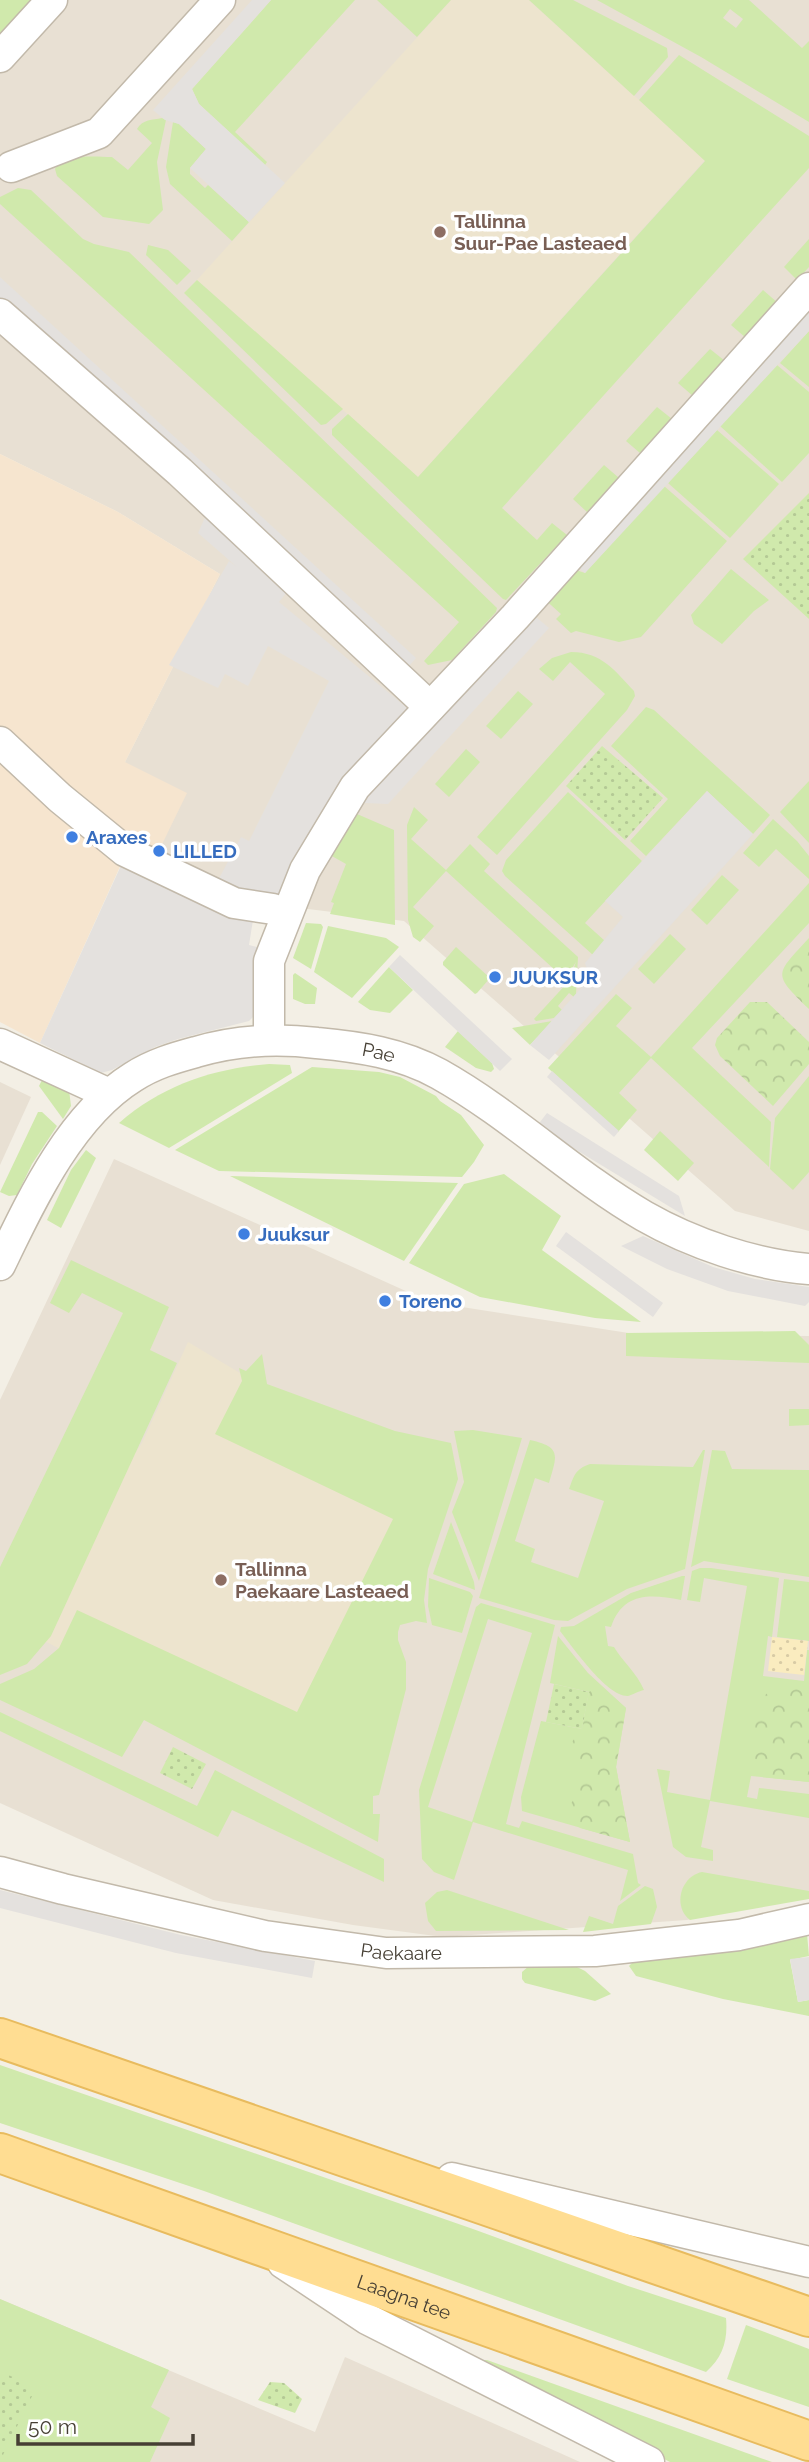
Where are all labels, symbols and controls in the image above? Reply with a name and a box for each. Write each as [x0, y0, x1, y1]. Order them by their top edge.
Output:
place label: Tallinna Suur-Pae Lasteaed [454, 210, 627, 254]
marker: Tallinna Suur-Pae Lasteaed [432, 224, 448, 240]
place label: Araxes [86, 826, 147, 848]
marker: Araxes [64, 829, 80, 845]
place label: LILLED [173, 840, 237, 862]
marker: LILLED [151, 843, 167, 859]
place label: JUUKSUR [509, 966, 598, 988]
marker: JUUKSUR [487, 969, 503, 985]
street label: Pae [360, 1038, 398, 1067]
place label: Juuksur [258, 1223, 330, 1245]
marker: Juuksur [236, 1226, 252, 1242]
place label: Toreno [399, 1290, 462, 1312]
marker: Toreno [377, 1293, 393, 1309]
place label: Tallinna Paekaare Lasteaed [235, 1558, 409, 1602]
marker: Tallinna Paekaare Lasteaed [213, 1572, 229, 1588]
street label: Paekaare [359, 1939, 442, 1964]
street label: Laagna tee [354, 2270, 454, 2324]
scale bar [18, 2402, 192, 2446]
text: 50 m [28, 2414, 77, 2439]

